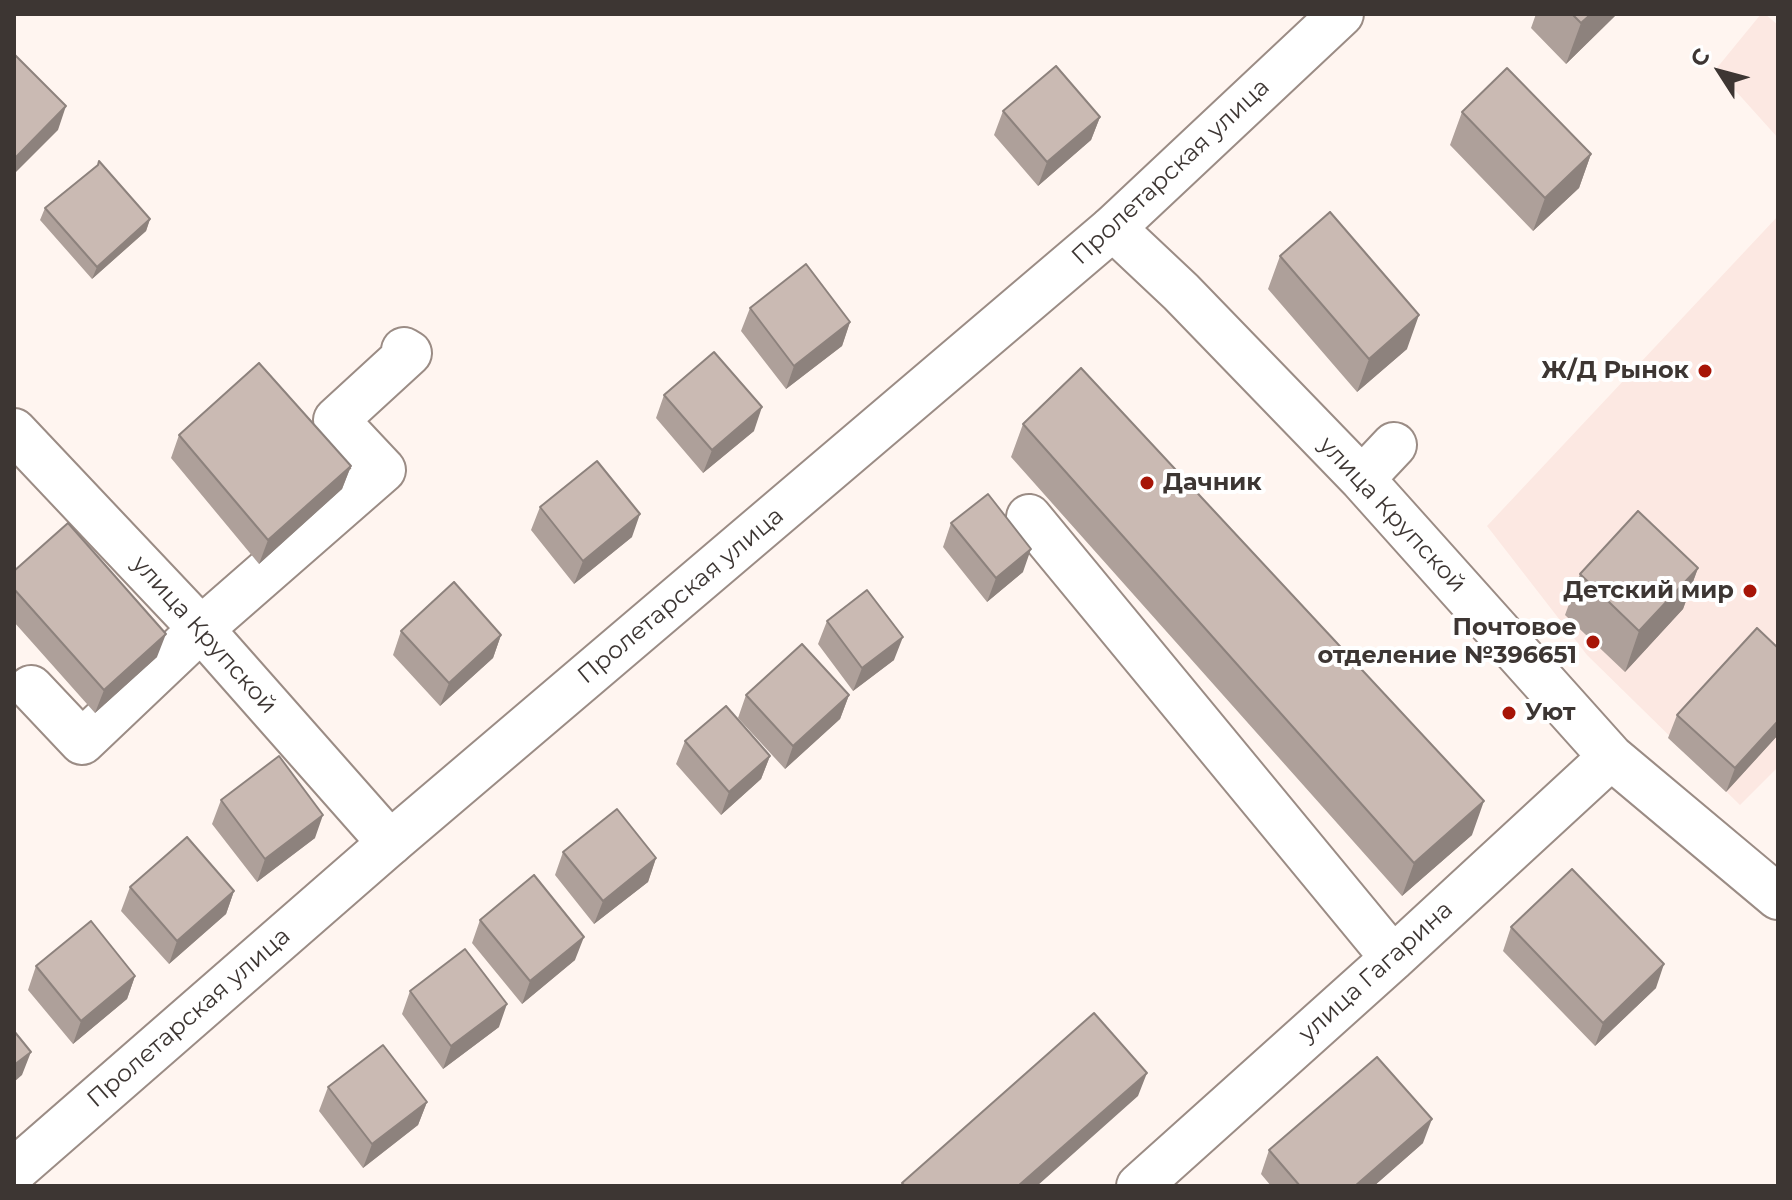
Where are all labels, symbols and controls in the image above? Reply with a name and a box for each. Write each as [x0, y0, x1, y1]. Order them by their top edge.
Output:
north arrow [1680, 32, 1760, 112]
text: С [1685, 43, 1716, 72]
street label: Пролетарская улица [1066, 73, 1276, 271]
place label: Ж/Д Рынок [1541, 357, 1689, 385]
marker: Ж/Д Рынок [1696, 362, 1714, 380]
street label: улица Крупской [1312, 431, 1472, 599]
place label: Дачник [1163, 469, 1262, 497]
marker: Дачник [1138, 474, 1156, 492]
street label: Пролетарская улица [572, 502, 790, 690]
street label: улица Крупской [126, 550, 282, 720]
place label: Детский мир [1563, 577, 1734, 605]
marker: Детский мир [1741, 582, 1759, 600]
place label: Почтовое отделение №396651 [1317, 614, 1577, 670]
marker: Почтовое отделение №396651 [1584, 633, 1602, 651]
place label: Уют [1525, 699, 1576, 727]
marker: Уют [1500, 704, 1518, 722]
street label: улица Гагарина [1293, 895, 1459, 1049]
street label: Пролетарская улица [82, 922, 296, 1114]

